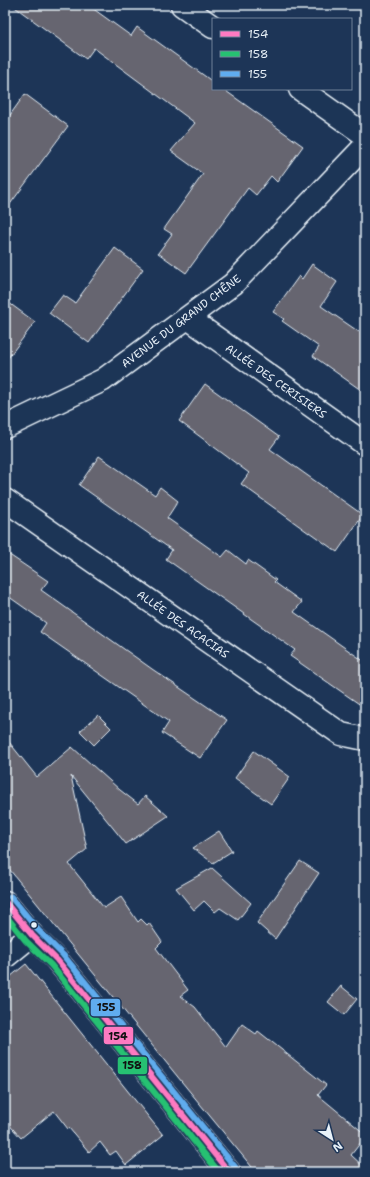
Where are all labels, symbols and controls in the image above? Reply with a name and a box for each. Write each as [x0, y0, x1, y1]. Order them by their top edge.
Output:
legend [212, 18, 352, 90]
text: 154 [248, 26, 268, 42]
text: 158 [248, 46, 268, 62]
text: 155 [248, 66, 267, 82]
street label: AVENUE DU GRAND CHÊNE [118, 271, 244, 371]
street label: ALLÉE DES CERISIERS [222, 340, 330, 422]
street label: ALLÉE DES ACACIAS [134, 586, 232, 662]
unlabelled marker [29, 920, 39, 930]
line badge: 155 [90, 998, 121, 1017]
text: 155 [97, 1000, 115, 1015]
line badge: 154 [103, 1026, 134, 1045]
text: 154 [108, 1029, 128, 1044]
line badge: 158 [117, 1056, 148, 1075]
text: 158 [122, 1058, 142, 1073]
north arrow [312, 1119, 352, 1159]
text: N [329, 1138, 346, 1155]

